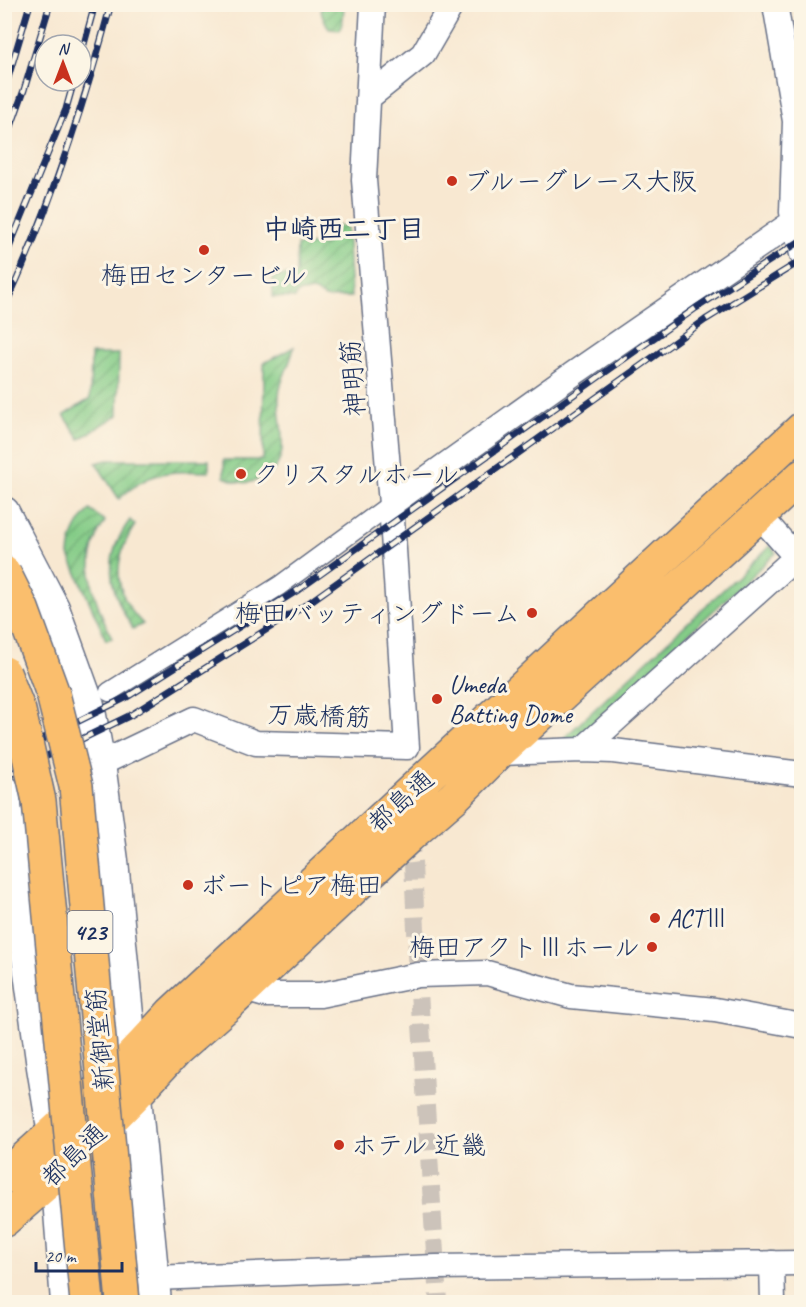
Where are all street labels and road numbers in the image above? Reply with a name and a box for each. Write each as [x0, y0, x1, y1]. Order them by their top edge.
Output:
street label: 神明筋 [334, 338, 372, 418]
street label: 万歳橋筋 [266, 698, 372, 734]
street label: 都島通 [361, 763, 441, 839]
road number: 423 [68, 911, 112, 953]
street label: 新御堂筋 [79, 986, 121, 1092]
street label: 都島通 [34, 1116, 114, 1194]

